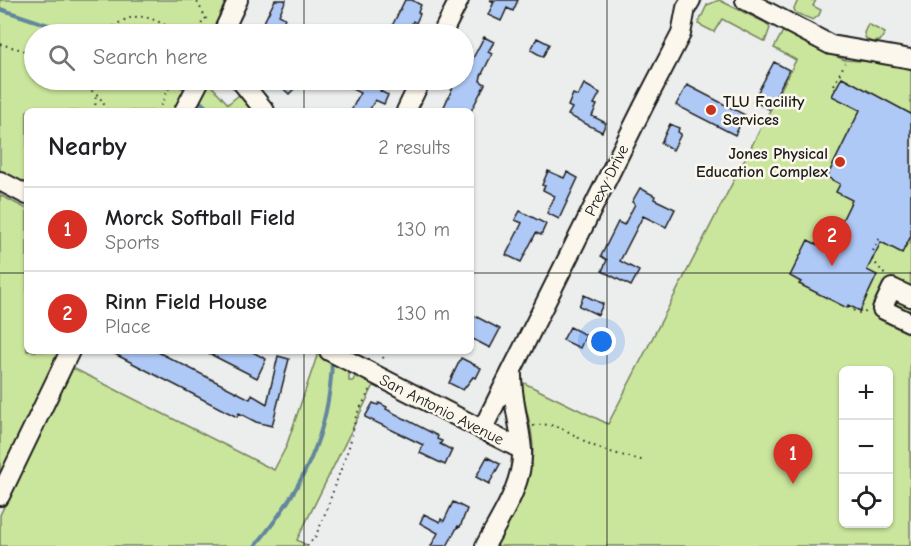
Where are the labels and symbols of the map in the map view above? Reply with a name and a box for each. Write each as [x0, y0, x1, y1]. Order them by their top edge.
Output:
place label: TLU Facility Services [723, 93, 805, 129]
marker: TLU Facility Services [704, 103, 718, 117]
street label: Prexy Drive [581, 142, 633, 219]
place label: Jones Physical Education Complex [696, 145, 828, 181]
marker: Jones Physical Education Complex [833, 155, 847, 169]
pin: 2 [812, 216, 852, 266]
your location [587, 327, 616, 356]
street label: San Antonio Avenue [376, 371, 507, 449]
pin: 1 [774, 434, 812, 484]

